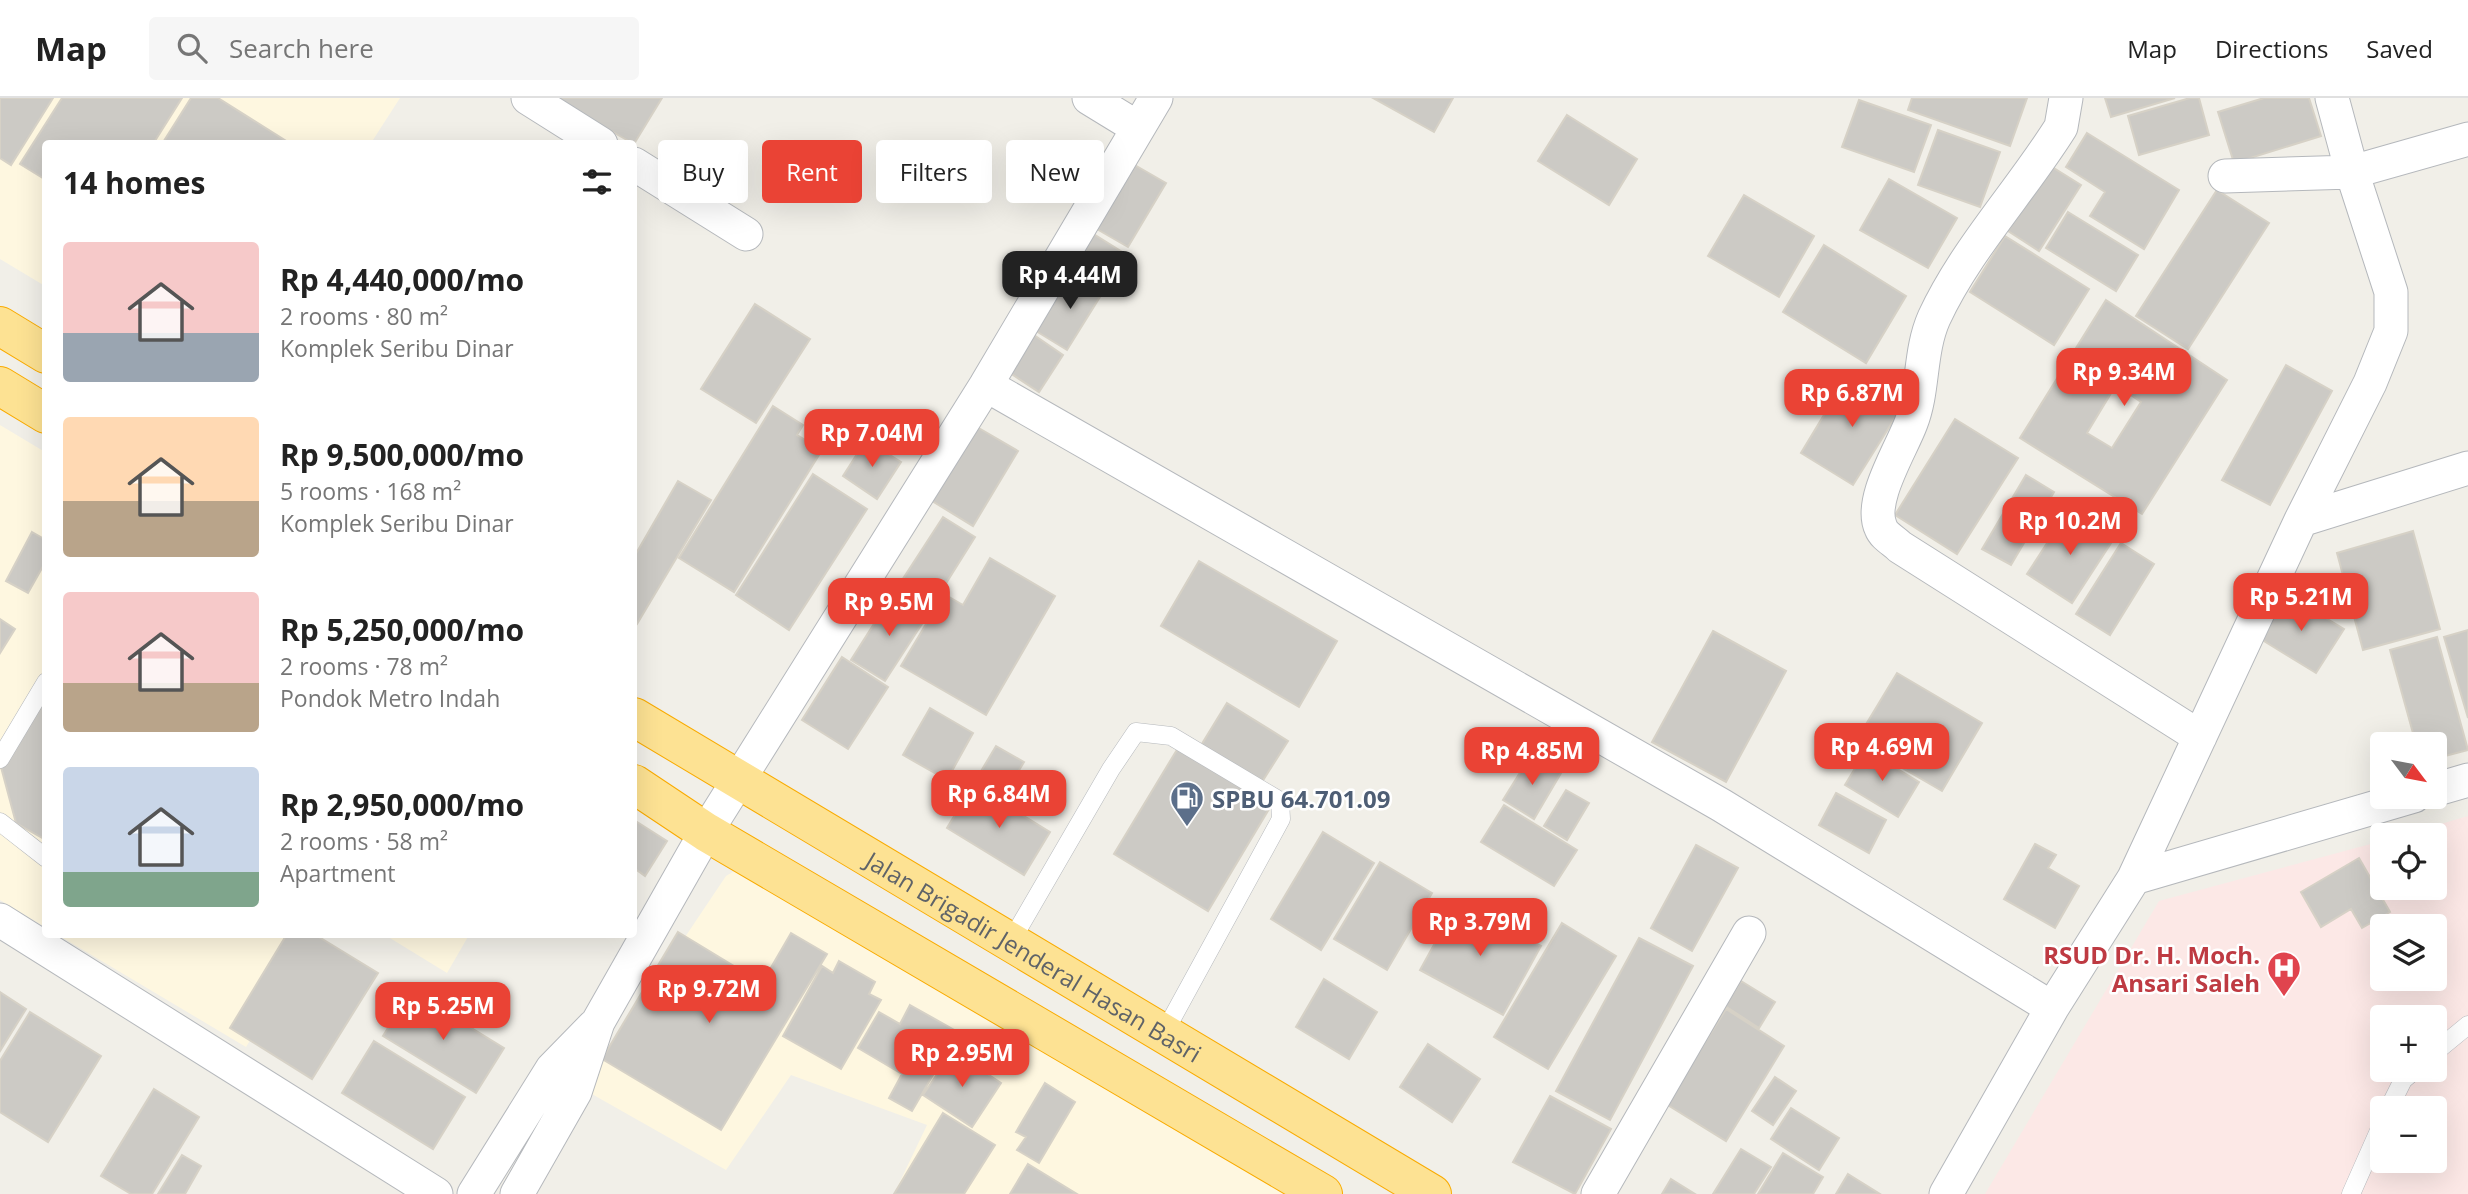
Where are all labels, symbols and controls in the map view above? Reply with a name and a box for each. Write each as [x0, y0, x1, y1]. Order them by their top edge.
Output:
search box [149, 17, 639, 80]
text: Map [35, 26, 107, 71]
icon: search [173, 29, 211, 67]
text: Search here [229, 30, 374, 66]
text: Map [2127, 32, 2177, 65]
text: Directions [2215, 32, 2328, 65]
text: Saved [2366, 32, 2433, 65]
chip: Buy [658, 140, 748, 203]
chip: Rent [762, 140, 862, 203]
chip: Filters [876, 140, 992, 203]
chip: New [1006, 140, 1104, 203]
text: 14 homes [63, 162, 206, 203]
icon: filters [578, 163, 616, 201]
pin: Rp 4.44M [998, 252, 1142, 311]
text: Rp 4.44M [1018, 258, 1122, 290]
text: Rp 4,440,000/mo [280, 259, 524, 300]
icon: home [119, 270, 203, 354]
text: 2 rooms · 80 m² [280, 300, 448, 332]
text: Komplek Seribu Dinar [280, 332, 514, 364]
pin: Rp 9.34M [2052, 348, 2196, 408]
text: Rp 9.34M [2072, 355, 2176, 387]
pin: Rp 6.87M [1780, 370, 1924, 429]
text: Rp 6.87M [1800, 376, 1904, 408]
pin: Rp 7.04M [800, 410, 944, 469]
text: Rp 7.04M [820, 416, 924, 448]
text: Rp 9,500,000/mo [280, 434, 524, 475]
icon: home [119, 445, 203, 529]
text: 5 rooms · 168 m² [280, 475, 461, 507]
pin: Rp 10.2M [1998, 498, 2142, 557]
text: Rp 10.2M [2018, 504, 2122, 536]
text: Komplek Seribu Dinar [280, 507, 514, 539]
pin: Rp 5.21M [2229, 574, 2373, 633]
pin: Rp 9.5M [824, 578, 954, 638]
text: Rp 5.21M [2249, 580, 2353, 612]
text: Rp 9.5M [844, 585, 934, 617]
text: Rp 5,250,000/mo [280, 609, 524, 650]
icon: home [119, 620, 203, 704]
text: 2 rooms · 78 m² [280, 650, 448, 682]
text: Pondok Metro Indah [280, 682, 500, 714]
pin: Rp 4.69M [1810, 724, 1954, 783]
pin: Rp 4.85M [1460, 728, 1604, 787]
text: Rp 4.69M [1830, 730, 1934, 762]
north arrow [2370, 732, 2446, 808]
map controls [2370, 732, 2447, 1173]
text: Rp 4.85M [1480, 734, 1584, 766]
pin: Rp 6.84M [927, 770, 1071, 830]
text: Rp 6.84M [947, 777, 1051, 809]
fuel station icon: SPBU 64.701.09 [1168, 779, 1206, 828]
place label: SPBU 64.701.09 [1212, 782, 1391, 815]
text: Rp 2,950,000/mo [280, 784, 524, 825]
icon: home [119, 795, 203, 879]
button: locate [2370, 823, 2447, 900]
text: 2 rooms · 58 m² [280, 825, 448, 857]
street label: Jalan Brigadir Jenderal Hasan Basri [858, 842, 1208, 1069]
text: Apartment [280, 857, 396, 889]
pin: Rp 3.79M [1408, 898, 1552, 958]
text: Rp 3.79M [1428, 905, 1532, 937]
button: layers [2370, 914, 2447, 991]
place label: RSUD Dr. H. Moch. Ansari Saleh [2043, 938, 2260, 999]
hospital icon: RSUD Dr. H. Moch. Ansari Saleh [2265, 949, 2303, 998]
pin: Rp 9.72M [637, 965, 781, 1025]
text: Rp 9.72M [657, 972, 761, 1004]
pin: Rp 5.25M [371, 982, 515, 1042]
text: Rp 5.25M [391, 989, 495, 1021]
button: + [2370, 1005, 2447, 1082]
pin: Rp 2.95M [890, 1030, 1034, 1089]
text: Rp 2.95M [910, 1036, 1014, 1068]
button: − [2370, 1096, 2447, 1173]

